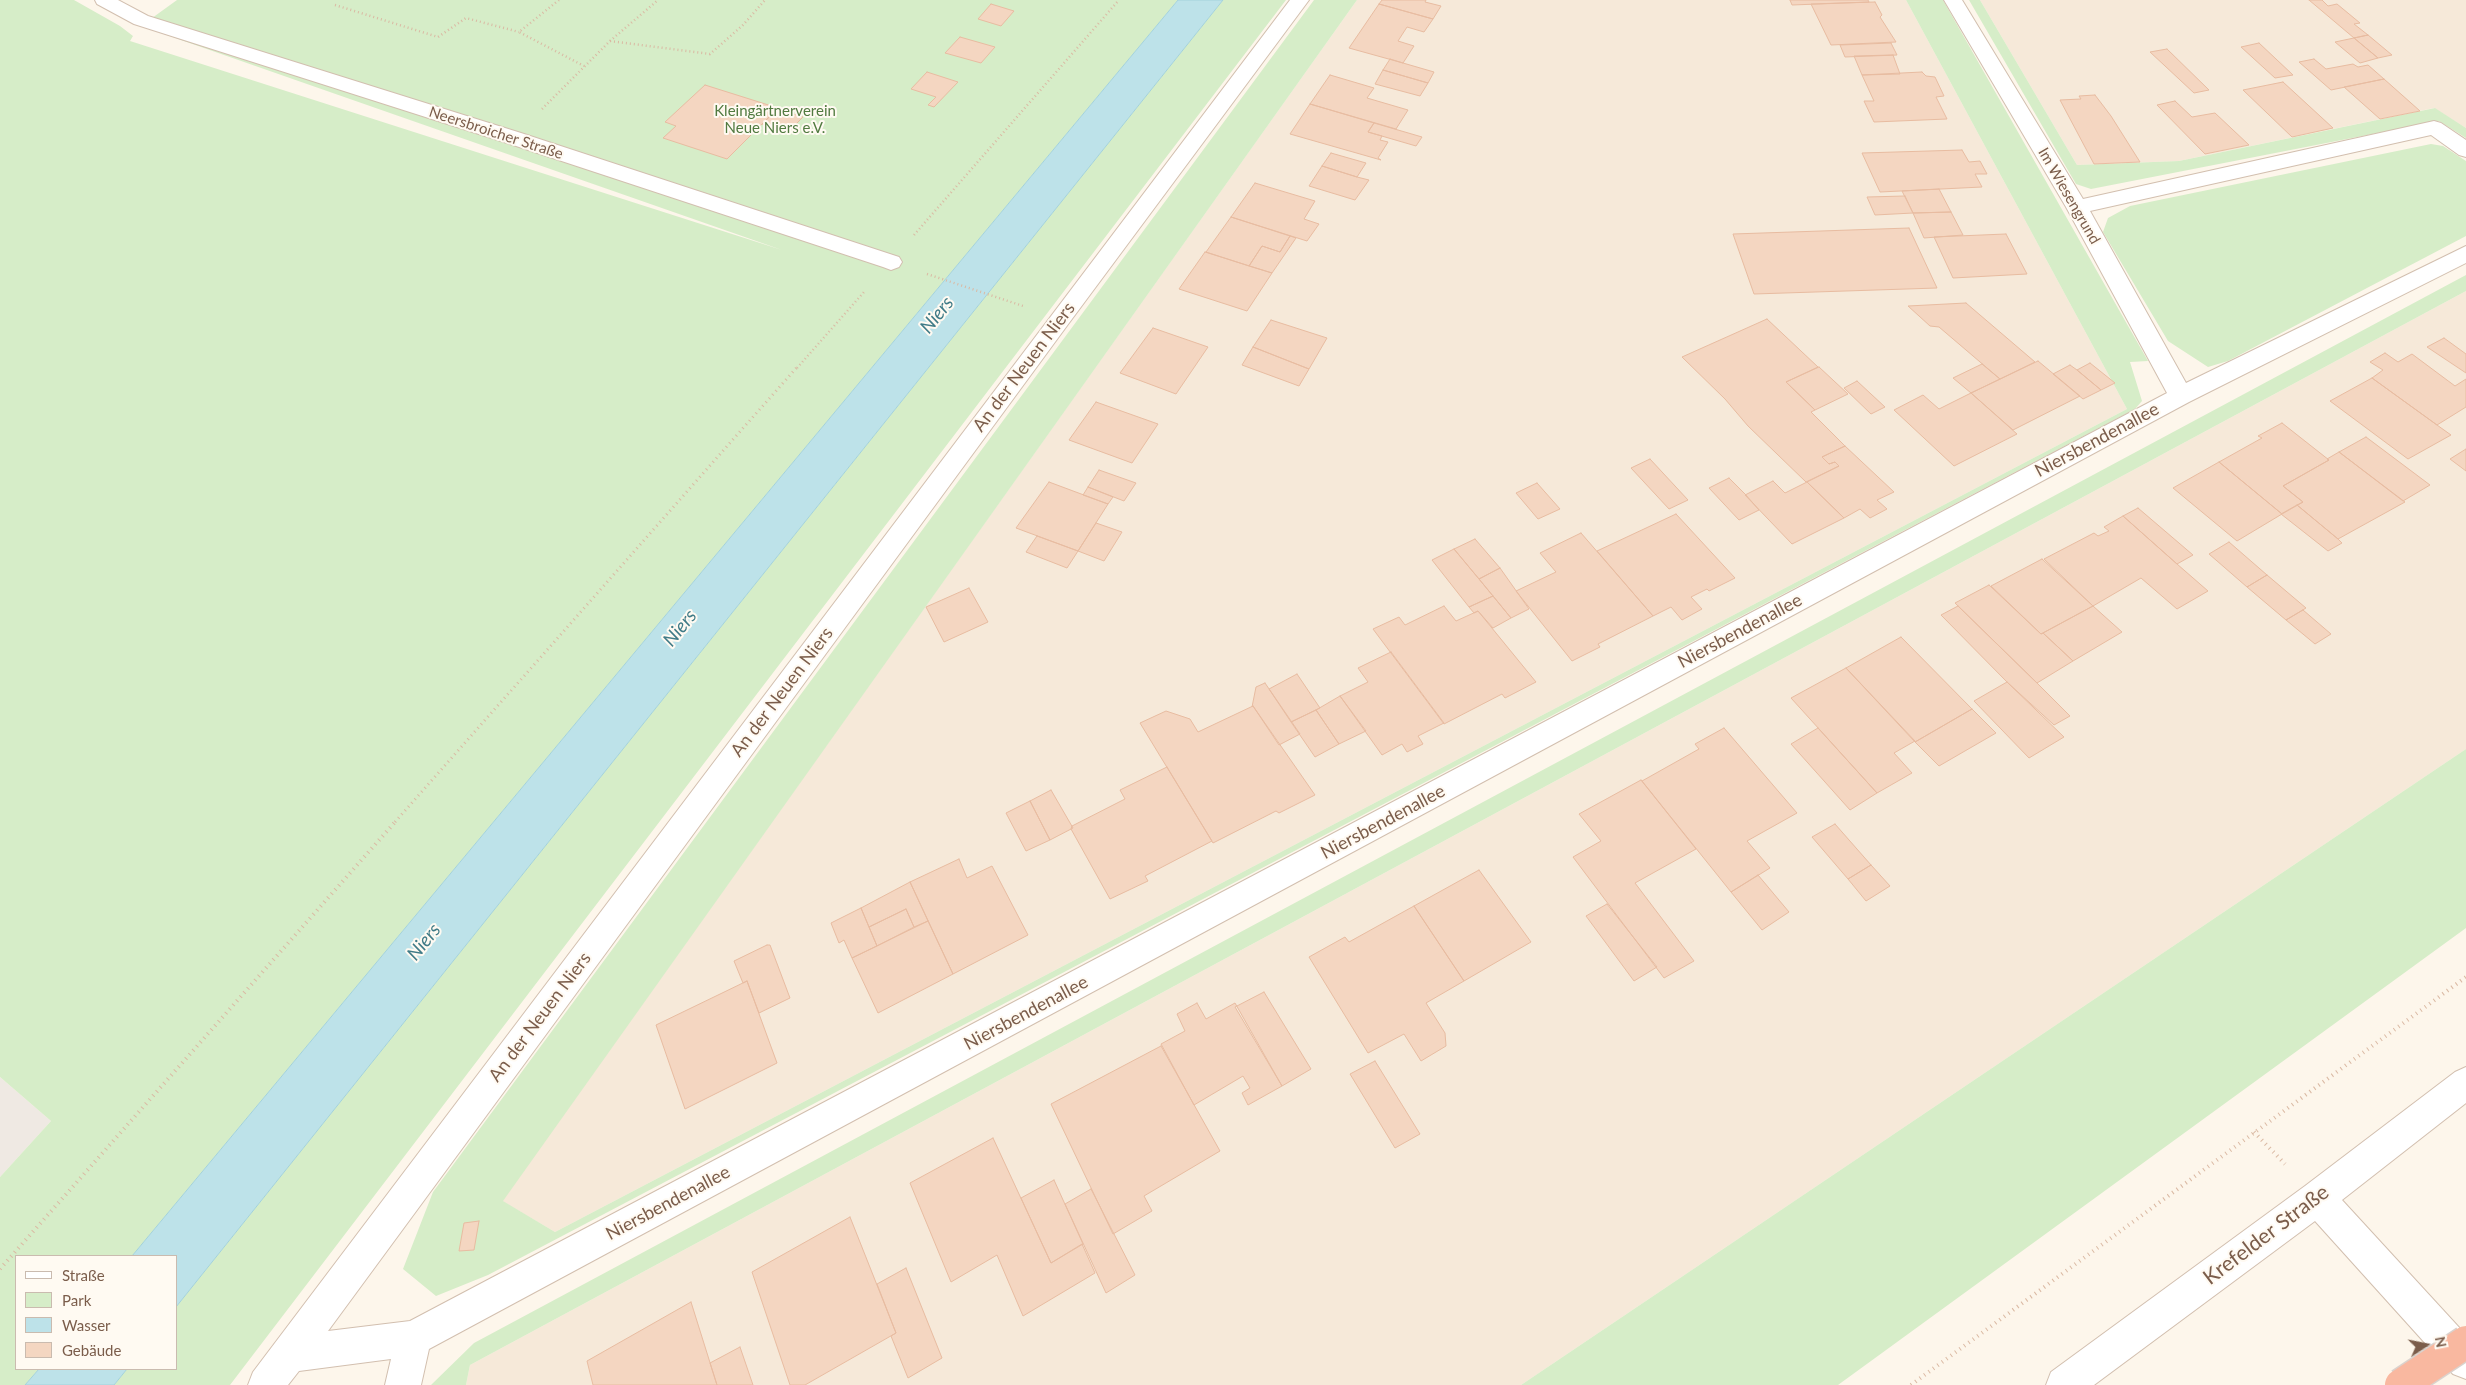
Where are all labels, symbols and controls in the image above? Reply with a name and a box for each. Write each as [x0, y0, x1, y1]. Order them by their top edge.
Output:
park label: Kleingärtnerverein Neue Niers e.V. [714, 102, 836, 137]
street label: Neersbroicher Straße [427, 103, 565, 163]
street label: Im Wiesengrund [2034, 145, 2104, 247]
water label: Niers [915, 292, 959, 338]
street label: An der Neuen Niers [968, 298, 1080, 436]
street label: Niersbendenallee [2031, 398, 2163, 482]
street label: Niersbendenallee [1674, 589, 1806, 673]
water label: Niers [658, 605, 702, 651]
street label: An der Neuen Niers [726, 623, 838, 761]
street label: Niersbendenallee [1317, 780, 1449, 864]
water label: Niers [402, 919, 446, 965]
street label: An der Neuen Niers [484, 948, 596, 1086]
street label: Niersbendenallee [960, 971, 1092, 1055]
street label: Niersbendenallee [602, 1161, 734, 1245]
street label: Krefelder Straße [2198, 1180, 2334, 1290]
legend [15, 1255, 178, 1370]
text: Straße [62, 1266, 105, 1284]
text: Park [62, 1291, 91, 1309]
text: Wasser [62, 1316, 111, 1334]
north arrow [2401, 1320, 2451, 1370]
text: N [2432, 1335, 2451, 1349]
text: Gebäude [62, 1341, 121, 1359]

